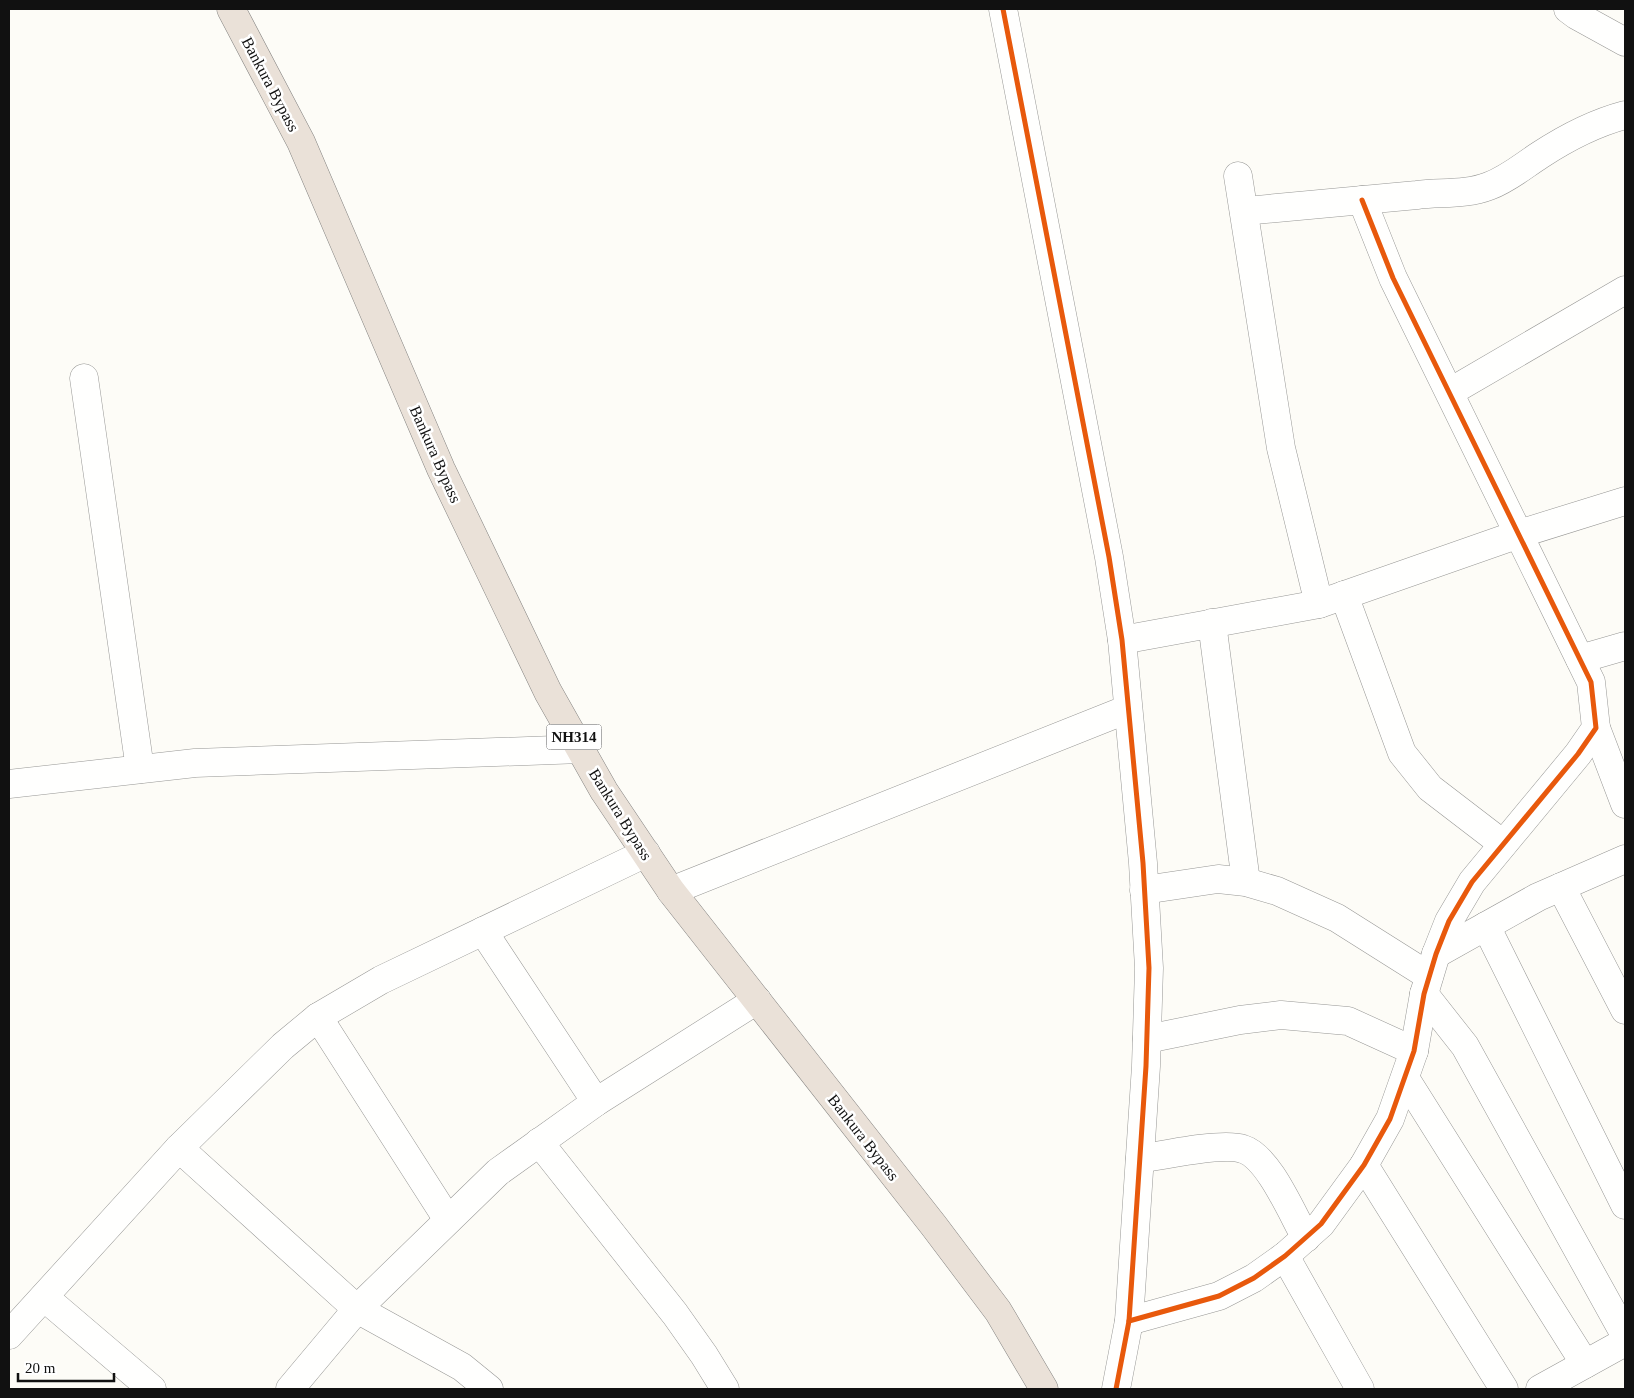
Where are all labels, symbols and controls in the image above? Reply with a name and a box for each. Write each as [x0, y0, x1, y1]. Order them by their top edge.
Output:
street label: Bankura Bypass [238, 34, 303, 135]
street label: Bankura Bypass [406, 403, 465, 506]
road number: NH314 [546, 724, 602, 750]
street label: Bankura Bypass [585, 765, 655, 864]
street label: Bankura Bypass [824, 1091, 902, 1184]
scale bar [18, 1350, 114, 1382]
text: 20 m [25, 1360, 56, 1376]

